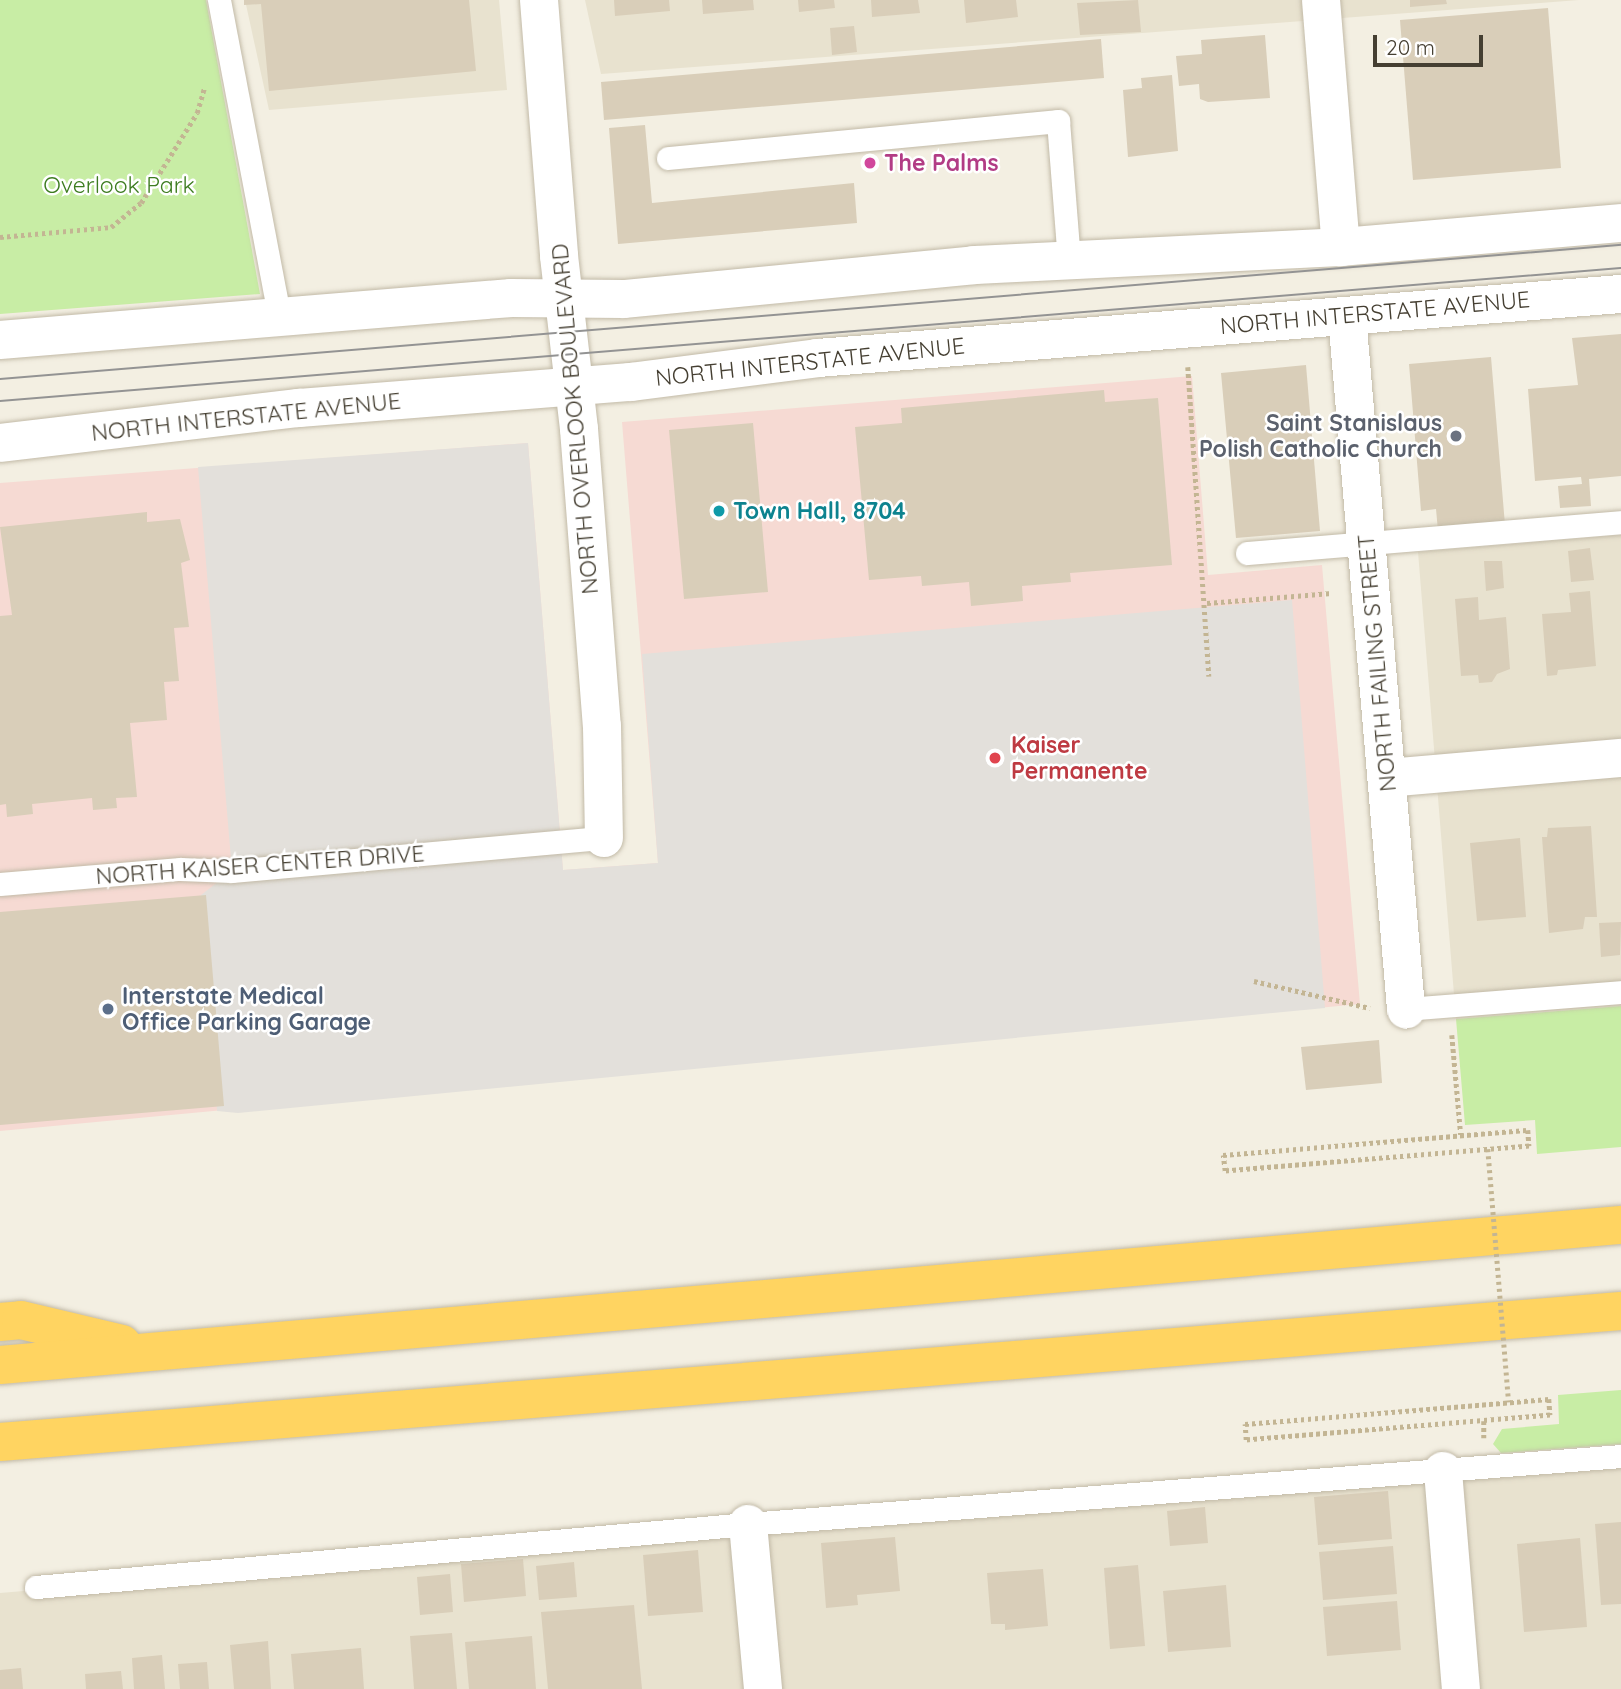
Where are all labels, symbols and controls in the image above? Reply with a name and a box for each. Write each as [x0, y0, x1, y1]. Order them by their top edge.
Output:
scale bar [1376, 21, 1486, 65]
text: 20 m [1386, 34, 1435, 60]
place label: The Palms [884, 149, 999, 177]
marker: The Palms [862, 155, 878, 171]
park label: Overlook Park [43, 171, 195, 199]
street label: NORTH OVERLOOK BOULEVARD [546, 242, 604, 596]
street label: NORTH INTERSTATE AVENUE [1219, 286, 1531, 340]
street label: NORTH INTERSTATE AVENUE [654, 332, 966, 392]
street label: NORTH INTERSTATE AVENUE [90, 387, 402, 447]
place label: Saint Stanislaus Polish Catholic Church [1199, 409, 1442, 463]
marker: Saint Stanislaus Polish Catholic Church [1448, 428, 1464, 444]
place label: Town Hall, 8704 [733, 497, 906, 525]
marker: Town Hall, 8704 [711, 503, 727, 519]
street label: NORTH FAILING STREET [1352, 533, 1402, 793]
place label: Kaiser Permanente [1011, 731, 1148, 785]
marker: Kaiser Permanente [985, 748, 1005, 768]
street label: NORTH KAISER CENTER DRIVE [95, 840, 425, 890]
place label: Interstate Medical Office Parking Garage [122, 982, 371, 1036]
marker: Interstate Medical Office Parking Garage [100, 1001, 116, 1017]

